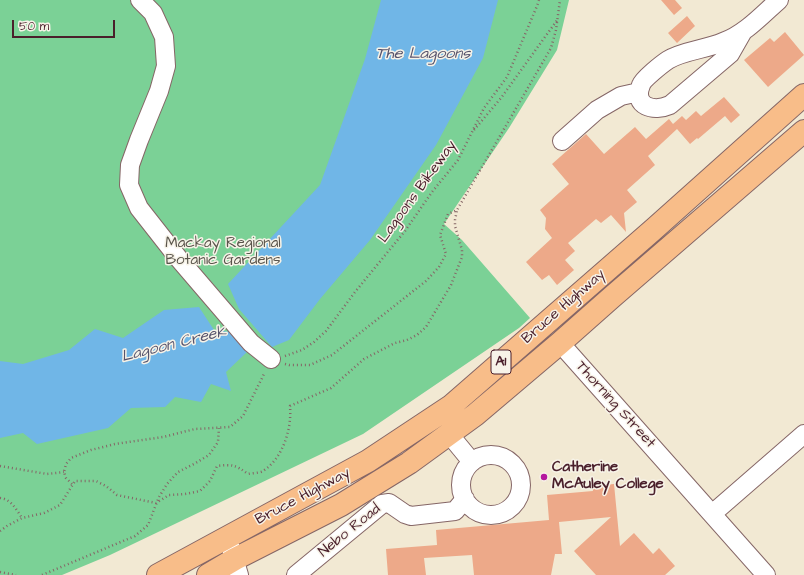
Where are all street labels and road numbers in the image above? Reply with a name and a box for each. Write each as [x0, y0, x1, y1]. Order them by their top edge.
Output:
street label: Lagoons Bikeway [375, 137, 461, 247]
street label: Bruce Highway [519, 266, 609, 348]
road number: A1 [491, 350, 511, 374]
street label: Thorning Street [571, 358, 659, 452]
street label: Bruce Highway [253, 464, 353, 530]
street label: Nebo Road [315, 500, 385, 562]

